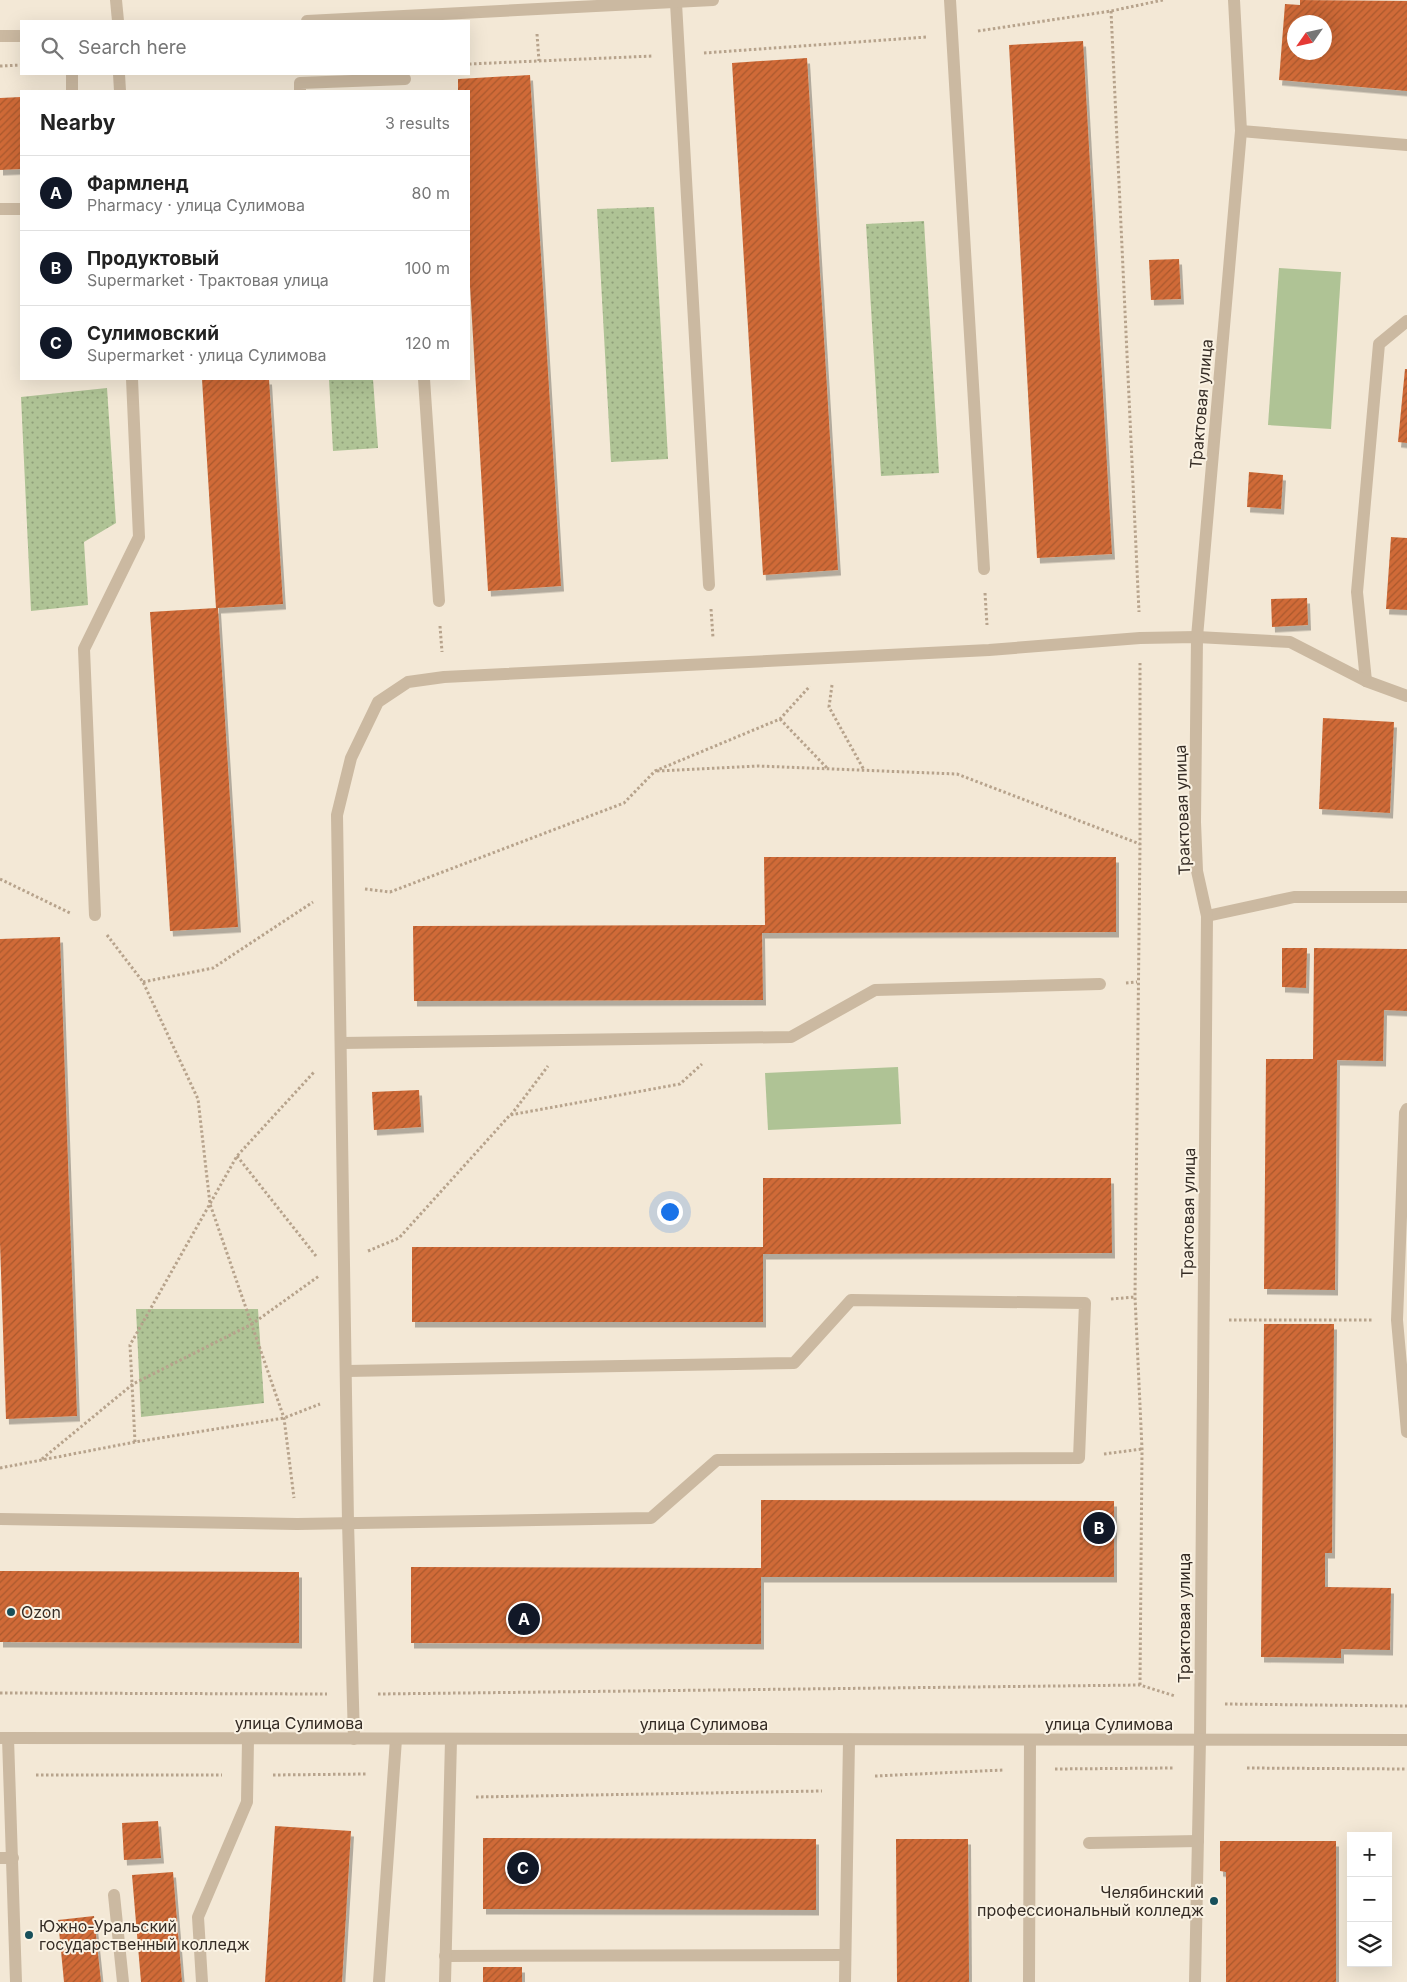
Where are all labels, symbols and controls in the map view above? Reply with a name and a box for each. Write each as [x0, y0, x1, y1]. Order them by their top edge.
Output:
north arrow [1287, 15, 1332, 60]
search box [20, 20, 470, 75]
icon: search [38, 34, 66, 62]
text: Search here [78, 36, 187, 59]
text: Nearby [40, 110, 115, 135]
text: 3 results [385, 113, 450, 133]
text: Фармленд [87, 172, 189, 195]
text: A [50, 183, 62, 203]
text: 80 m [411, 183, 450, 203]
text: Pharmacy · улица Сулимова [87, 195, 305, 215]
text: Продуктовый [87, 247, 219, 270]
text: B [51, 258, 61, 278]
text: 100 m [405, 258, 450, 278]
text: Supermarket · Трактовая улица [87, 270, 329, 290]
text: Сулимовский [87, 322, 219, 345]
text: C [50, 333, 62, 353]
text: 120 m [405, 333, 450, 353]
street label: Трактовая улица [1185, 338, 1217, 470]
text: Supermarket · улица Сулимова [87, 345, 327, 365]
street label: Трактовая улица [1170, 744, 1194, 876]
street label: Трактовая улица [1177, 1147, 1199, 1279]
your location [657, 1199, 683, 1225]
pin: B [1083, 1509, 1115, 1547]
street label: Трактовая улица [1174, 1553, 1194, 1683]
pin: A [508, 1600, 540, 1638]
place label: Ozon [21, 1602, 61, 1622]
marker: Ozon [5, 1606, 17, 1618]
street label: улица Сулимова [235, 1713, 363, 1733]
street label: улица Сулимова [640, 1714, 768, 1734]
street label: улица Сулимова [1045, 1714, 1173, 1734]
map controls [1347, 1832, 1392, 1967]
button: + [1347, 1832, 1392, 1877]
pin: C [507, 1849, 539, 1887]
button: − [1347, 1877, 1392, 1922]
place label: Челябинский профессиональный колледж [977, 1882, 1204, 1920]
marker: Челябинский профессиональный колледж [1208, 1895, 1220, 1907]
place label: Южно-Уральский государственный колледж [39, 1916, 250, 1954]
button: layers [1347, 1922, 1392, 1967]
marker: Южно-Уральский государственный колледж [23, 1929, 35, 1941]

